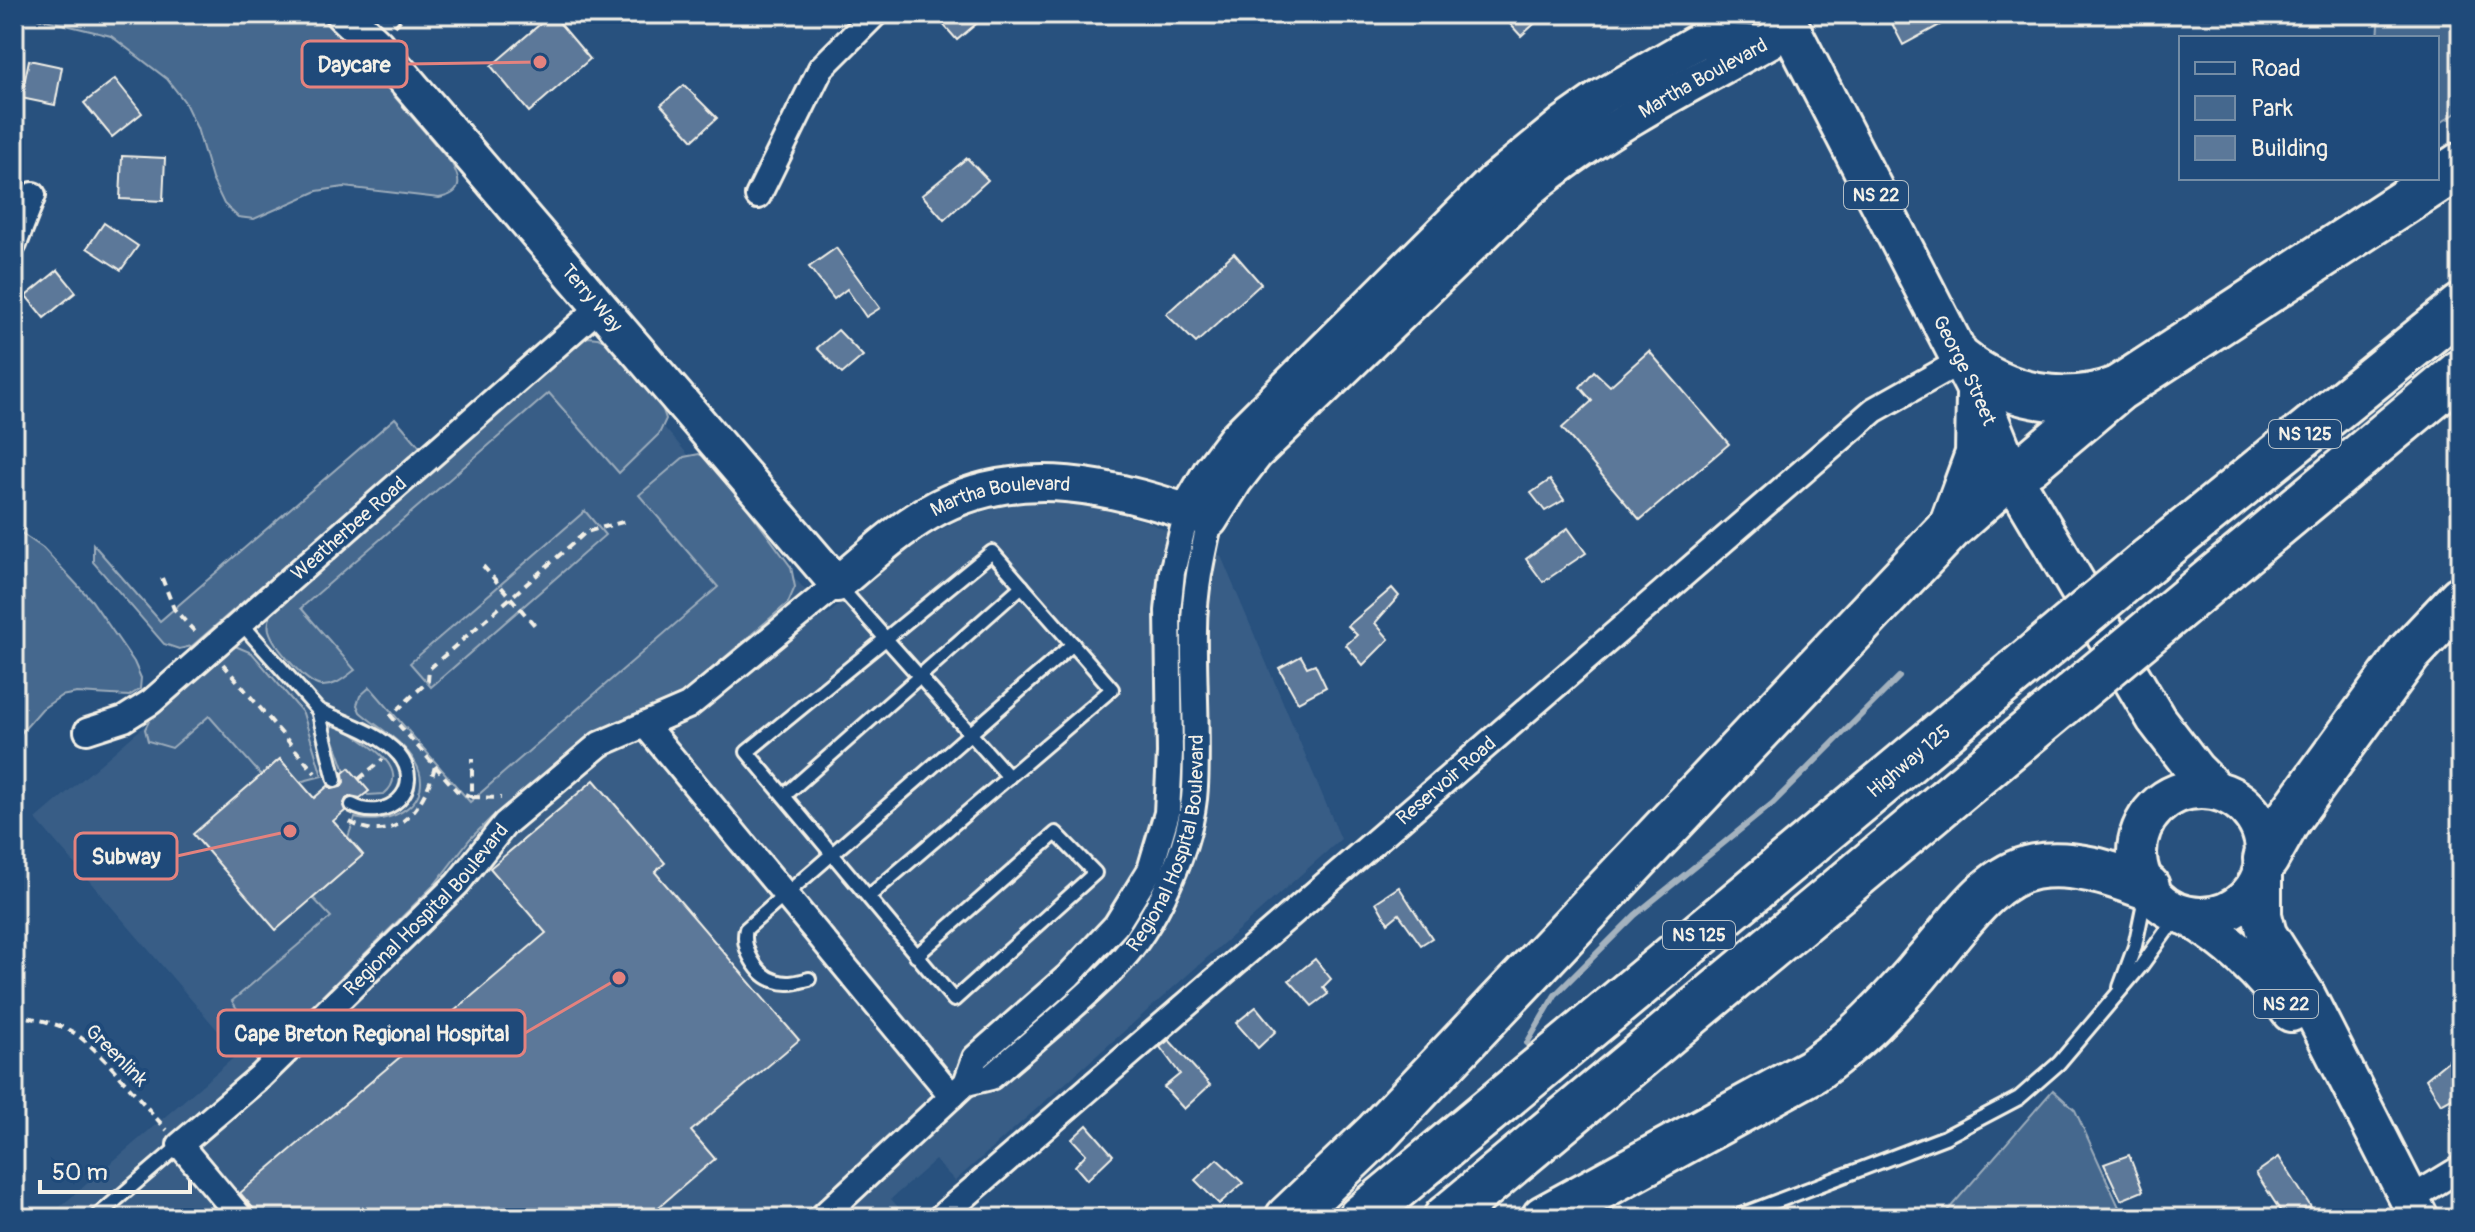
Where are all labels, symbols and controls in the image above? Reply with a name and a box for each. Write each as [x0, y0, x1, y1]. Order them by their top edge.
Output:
street label: Martha Boulevard [1634, 32, 1772, 124]
legend [2179, 36, 2439, 180]
callout: Daycare [302, 41, 407, 87]
text: Daycare [317, 51, 392, 79]
text: Road [2251, 54, 2301, 83]
text: Park [2251, 94, 2293, 123]
text: Building [2251, 134, 2328, 163]
road number: NS 22 [1844, 181, 1908, 209]
street label: Terry Way [556, 259, 628, 338]
street label: George Street [1927, 311, 2002, 430]
road number: NS 125 [2269, 420, 2341, 448]
street label: Weatherbee Road [286, 471, 412, 586]
street label: Martha Boulevard [926, 471, 1071, 522]
street label: Highway 125 [1862, 719, 1956, 803]
street label: Reservoir Road [1391, 731, 1501, 831]
street label: Regional Hospital Boulevard [1121, 734, 1209, 957]
street label: Regional Hospital Boulevard [338, 818, 514, 1001]
callout: Subway [75, 833, 177, 879]
text: Subway [91, 843, 161, 871]
road number: NS 125 [1663, 921, 1735, 949]
road number: NS 22 [2254, 990, 2318, 1018]
callout: Cape Breton Regional Hospital [218, 1010, 525, 1056]
street label: Greenlink [80, 1019, 154, 1092]
text: Cape Breton Regional Hospital [234, 1020, 510, 1048]
scale bar [40, 1144, 190, 1194]
text: 50 m [52, 1158, 108, 1187]

